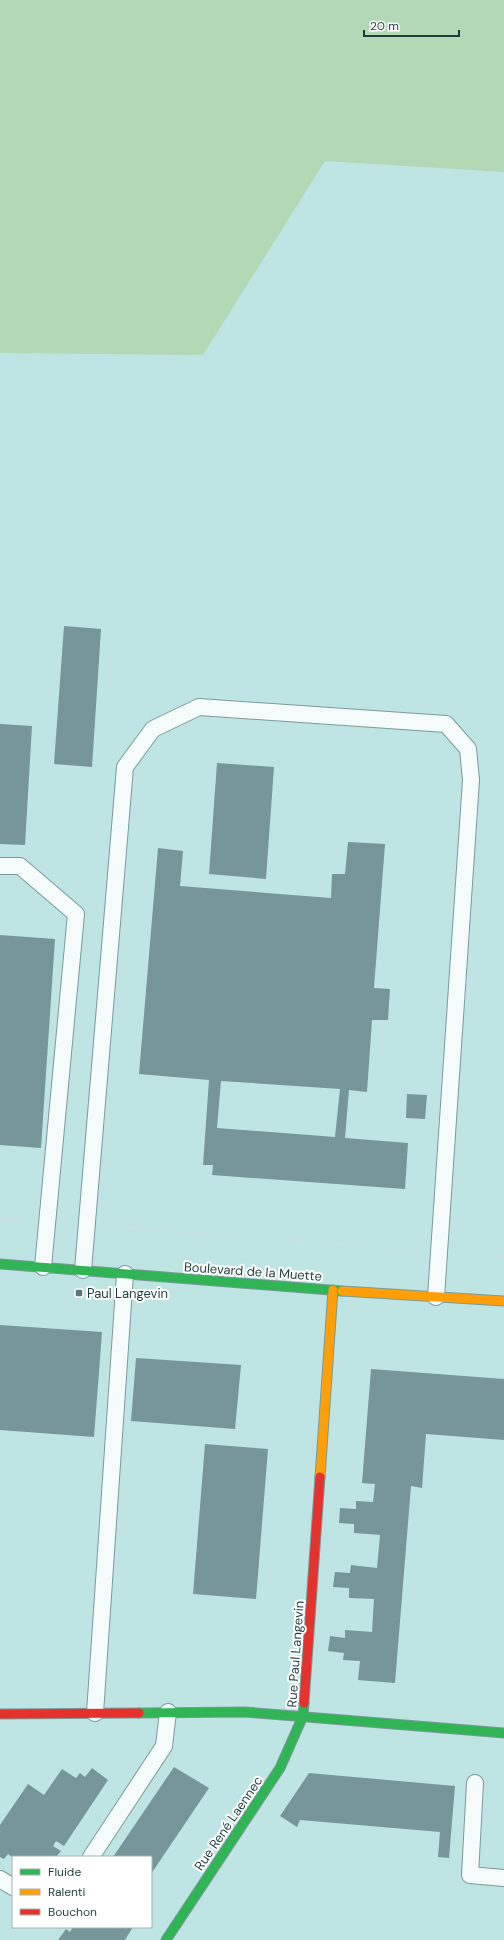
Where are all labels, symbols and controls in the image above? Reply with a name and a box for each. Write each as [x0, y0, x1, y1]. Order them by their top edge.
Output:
scale bar [364, 12, 459, 38]
text: 20 m [370, 18, 399, 34]
street label: Boulevard de la Muette [183, 1258, 322, 1285]
place label: Paul Langevin [87, 1285, 168, 1302]
marker: Paul Langevin [74, 1288, 84, 1298]
street label: Rue Paul Langevin [283, 1600, 308, 1708]
street label: Rue René Laennec [191, 1773, 266, 1874]
legend [12, 1856, 152, 1928]
text: Fluide [48, 1864, 81, 1880]
text: Ralenti [48, 1884, 86, 1900]
text: Bouchon [48, 1904, 97, 1920]

